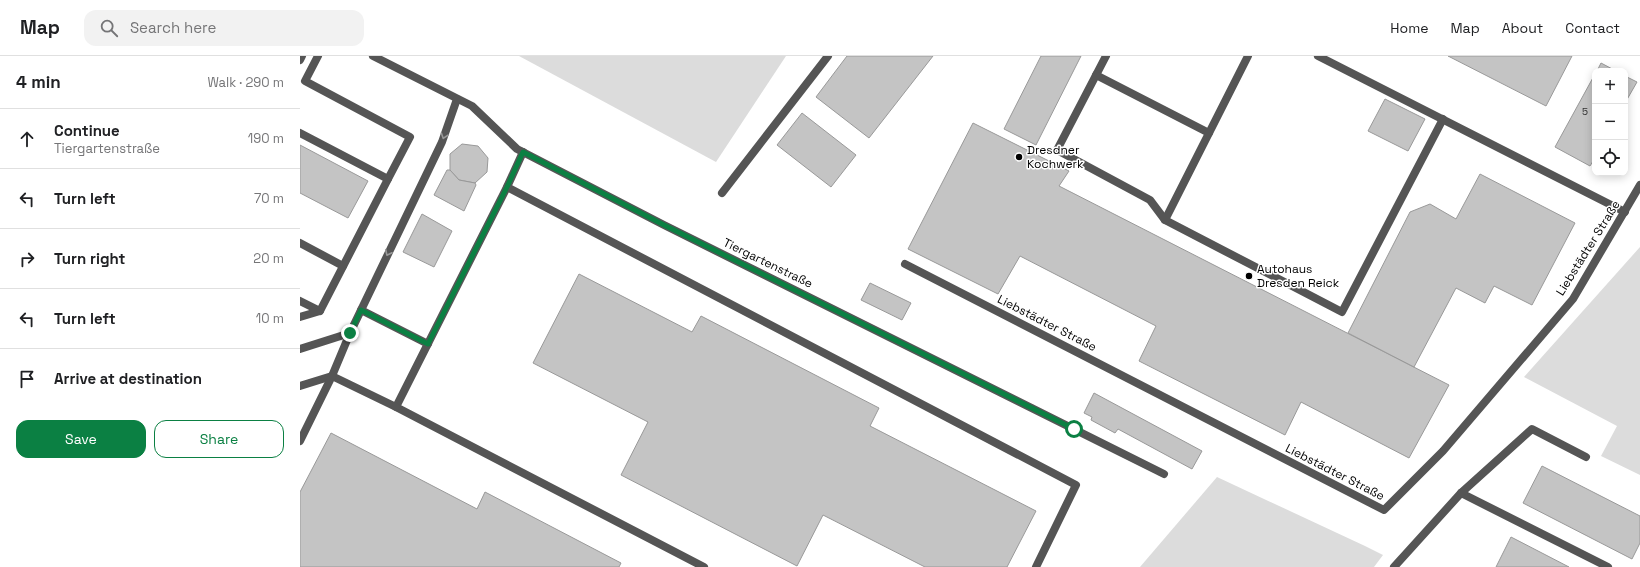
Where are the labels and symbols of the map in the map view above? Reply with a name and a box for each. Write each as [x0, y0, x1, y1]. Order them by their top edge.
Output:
house number: 5 [1582, 105, 1588, 118]
one-way arrow [441, 132, 449, 139]
place label: Dresdner Kochwerk [1027, 142, 1084, 172]
marker: Dresdner Kochwerk [1014, 152, 1024, 162]
street label: Liebstädter Straße [1552, 197, 1624, 299]
street label: Tiergartenstraße [721, 234, 815, 292]
one-way arrow [385, 249, 393, 256]
place label: Autohaus Dresden Reick [1257, 261, 1340, 291]
marker: Autohaus Dresden Reick [1244, 271, 1254, 281]
street label: Liebstädter Straße [995, 291, 1099, 355]
route end [341, 324, 359, 342]
route start [1065, 420, 1083, 438]
street label: Liebstädter Straße [1283, 440, 1387, 504]

